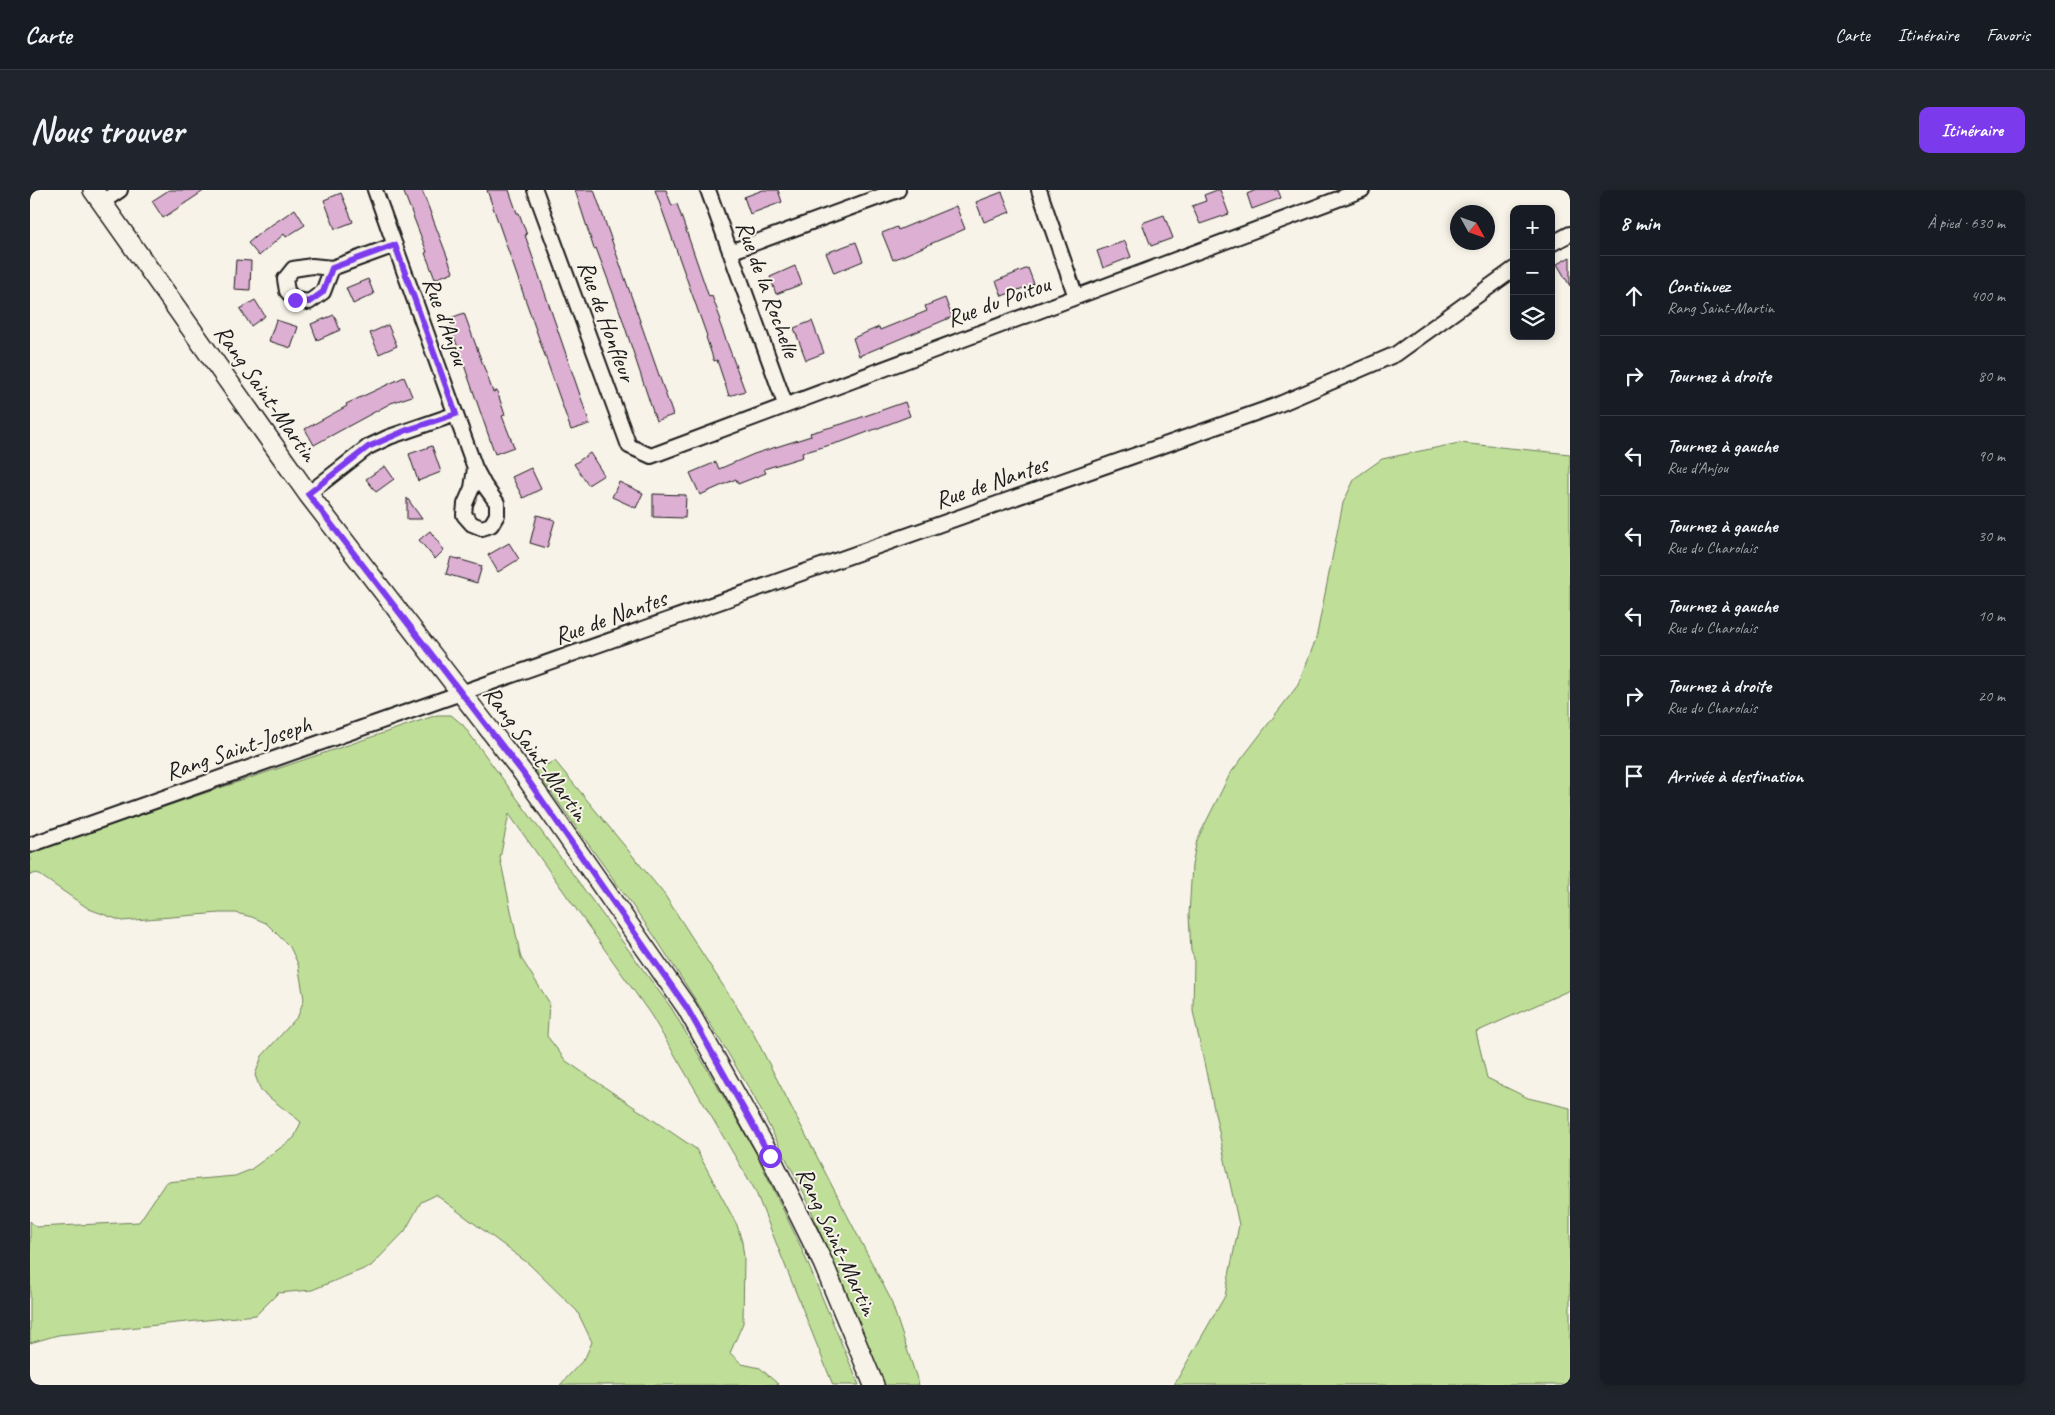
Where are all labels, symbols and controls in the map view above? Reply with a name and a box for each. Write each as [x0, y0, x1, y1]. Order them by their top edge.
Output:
text: Carte [25, 20, 72, 50]
text: Carte [1835, 24, 1870, 46]
text: Itinéraire [1898, 24, 1959, 46]
text: Favoris [1987, 24, 2030, 46]
button: Itinéraire [1919, 107, 2025, 153]
text: Nous trouver [30, 108, 184, 153]
north arrow [1450, 205, 1495, 250]
map controls [1510, 205, 1555, 340]
button: + [1510, 205, 1555, 250]
text: 8 min [1620, 210, 1660, 236]
text: À pied · 630 m [1927, 213, 2005, 233]
street label: Rue de la Rochelle [729, 217, 807, 363]
button: − [1510, 250, 1555, 295]
street label: Rue de Honfleur [571, 256, 644, 388]
street label: Rue du Poitou [942, 268, 1056, 333]
street label: Rue d'Anjou [416, 273, 477, 371]
text: Continuez [1667, 274, 1730, 298]
icon: ahead [1620, 282, 1648, 310]
text: 400 m [1971, 286, 2005, 306]
route end [284, 289, 307, 312]
button: layers [1510, 295, 1555, 340]
text: Rang Saint-Martin [1667, 298, 1774, 318]
street label: Rang Saint-Martin [208, 319, 325, 468]
icon: right [1620, 362, 1648, 390]
text: Tournez à droite [1667, 364, 1771, 388]
text: 80 m [1978, 366, 2005, 386]
text: Tournez à gauche [1667, 434, 1778, 458]
icon: left [1620, 442, 1648, 470]
text: 90 m [1978, 446, 2005, 466]
street label: Rue de Nantes [931, 448, 1054, 515]
text: Rue d'Anjou [1667, 458, 1728, 478]
text: Tournez à gauche [1667, 514, 1778, 538]
icon: left [1620, 522, 1648, 550]
text: 30 m [1978, 526, 2005, 546]
text: Rue du Charolais [1667, 538, 1757, 558]
street label: Rue de Nantes [550, 582, 673, 651]
text: Tournez à gauche [1667, 594, 1778, 618]
icon: left [1620, 602, 1648, 630]
text: 10 m [1978, 606, 2005, 626]
text: Rue du Charolais [1667, 618, 1757, 638]
text: Tournez à droite [1667, 674, 1771, 698]
street label: Rang Saint-Martin [477, 679, 596, 828]
icon: right [1620, 682, 1648, 710]
text: 20 m [1978, 686, 2005, 706]
text: Rue du Charolais [1667, 698, 1757, 718]
street label: Rang Saint-Joseph [161, 709, 316, 787]
icon: arrive [1620, 762, 1648, 790]
text: Arrivée à destination [1667, 764, 1803, 788]
route start [759, 1145, 782, 1168]
street label: Rang Saint-Martin [790, 1162, 885, 1321]

